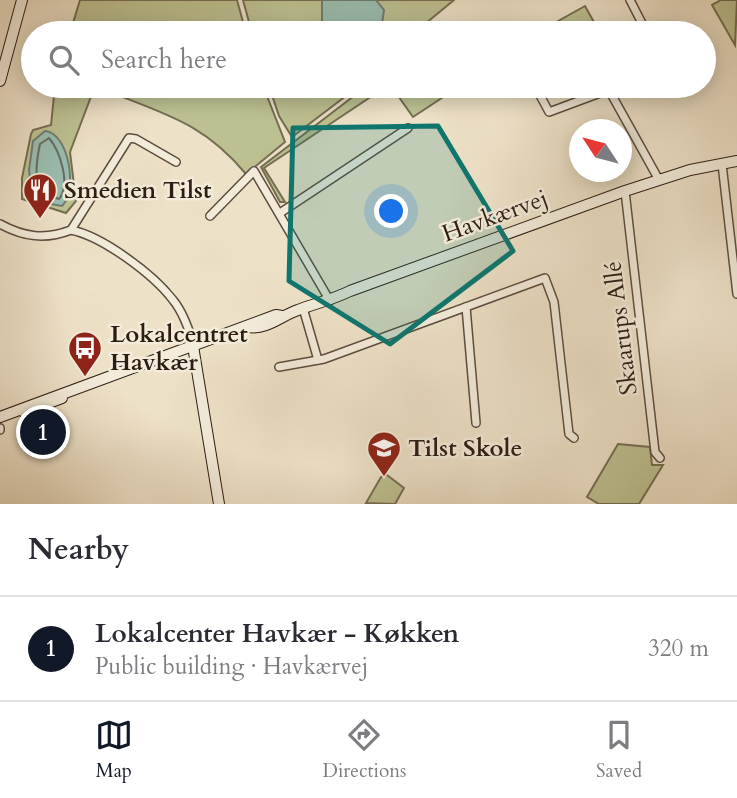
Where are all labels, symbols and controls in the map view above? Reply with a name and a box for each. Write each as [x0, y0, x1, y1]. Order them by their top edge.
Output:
search box [21, 21, 716, 98]
icon: search [45, 41, 83, 79]
text: Search here [101, 42, 227, 77]
north arrow [569, 119, 632, 182]
restaurant icon: Smedien Tilst [21, 171, 59, 220]
place label: Smedien Tilst [64, 174, 212, 207]
street label: Havkærvej [438, 182, 552, 250]
your location [374, 194, 408, 228]
street label: Skaarups Allé [596, 259, 646, 397]
place label: Lokalcentret Havkær [110, 318, 248, 379]
bus stop icon: Lokalcentret Havkær [66, 329, 104, 378]
pin: 1 [20, 406, 66, 458]
school or university icon: Tilst Skole [365, 429, 403, 478]
place label: Tilst Skole [408, 432, 522, 465]
text: Nearby [28, 529, 129, 570]
text: Lokalcenter Havkær - Køkken [95, 616, 459, 651]
text: 1 [45, 633, 57, 664]
text: 320 m [648, 633, 709, 664]
text: Public building · Havkærvej [95, 651, 368, 682]
tab: Map [95, 716, 133, 784]
tab: Directions [323, 716, 406, 784]
tab: Saved [596, 716, 642, 784]

